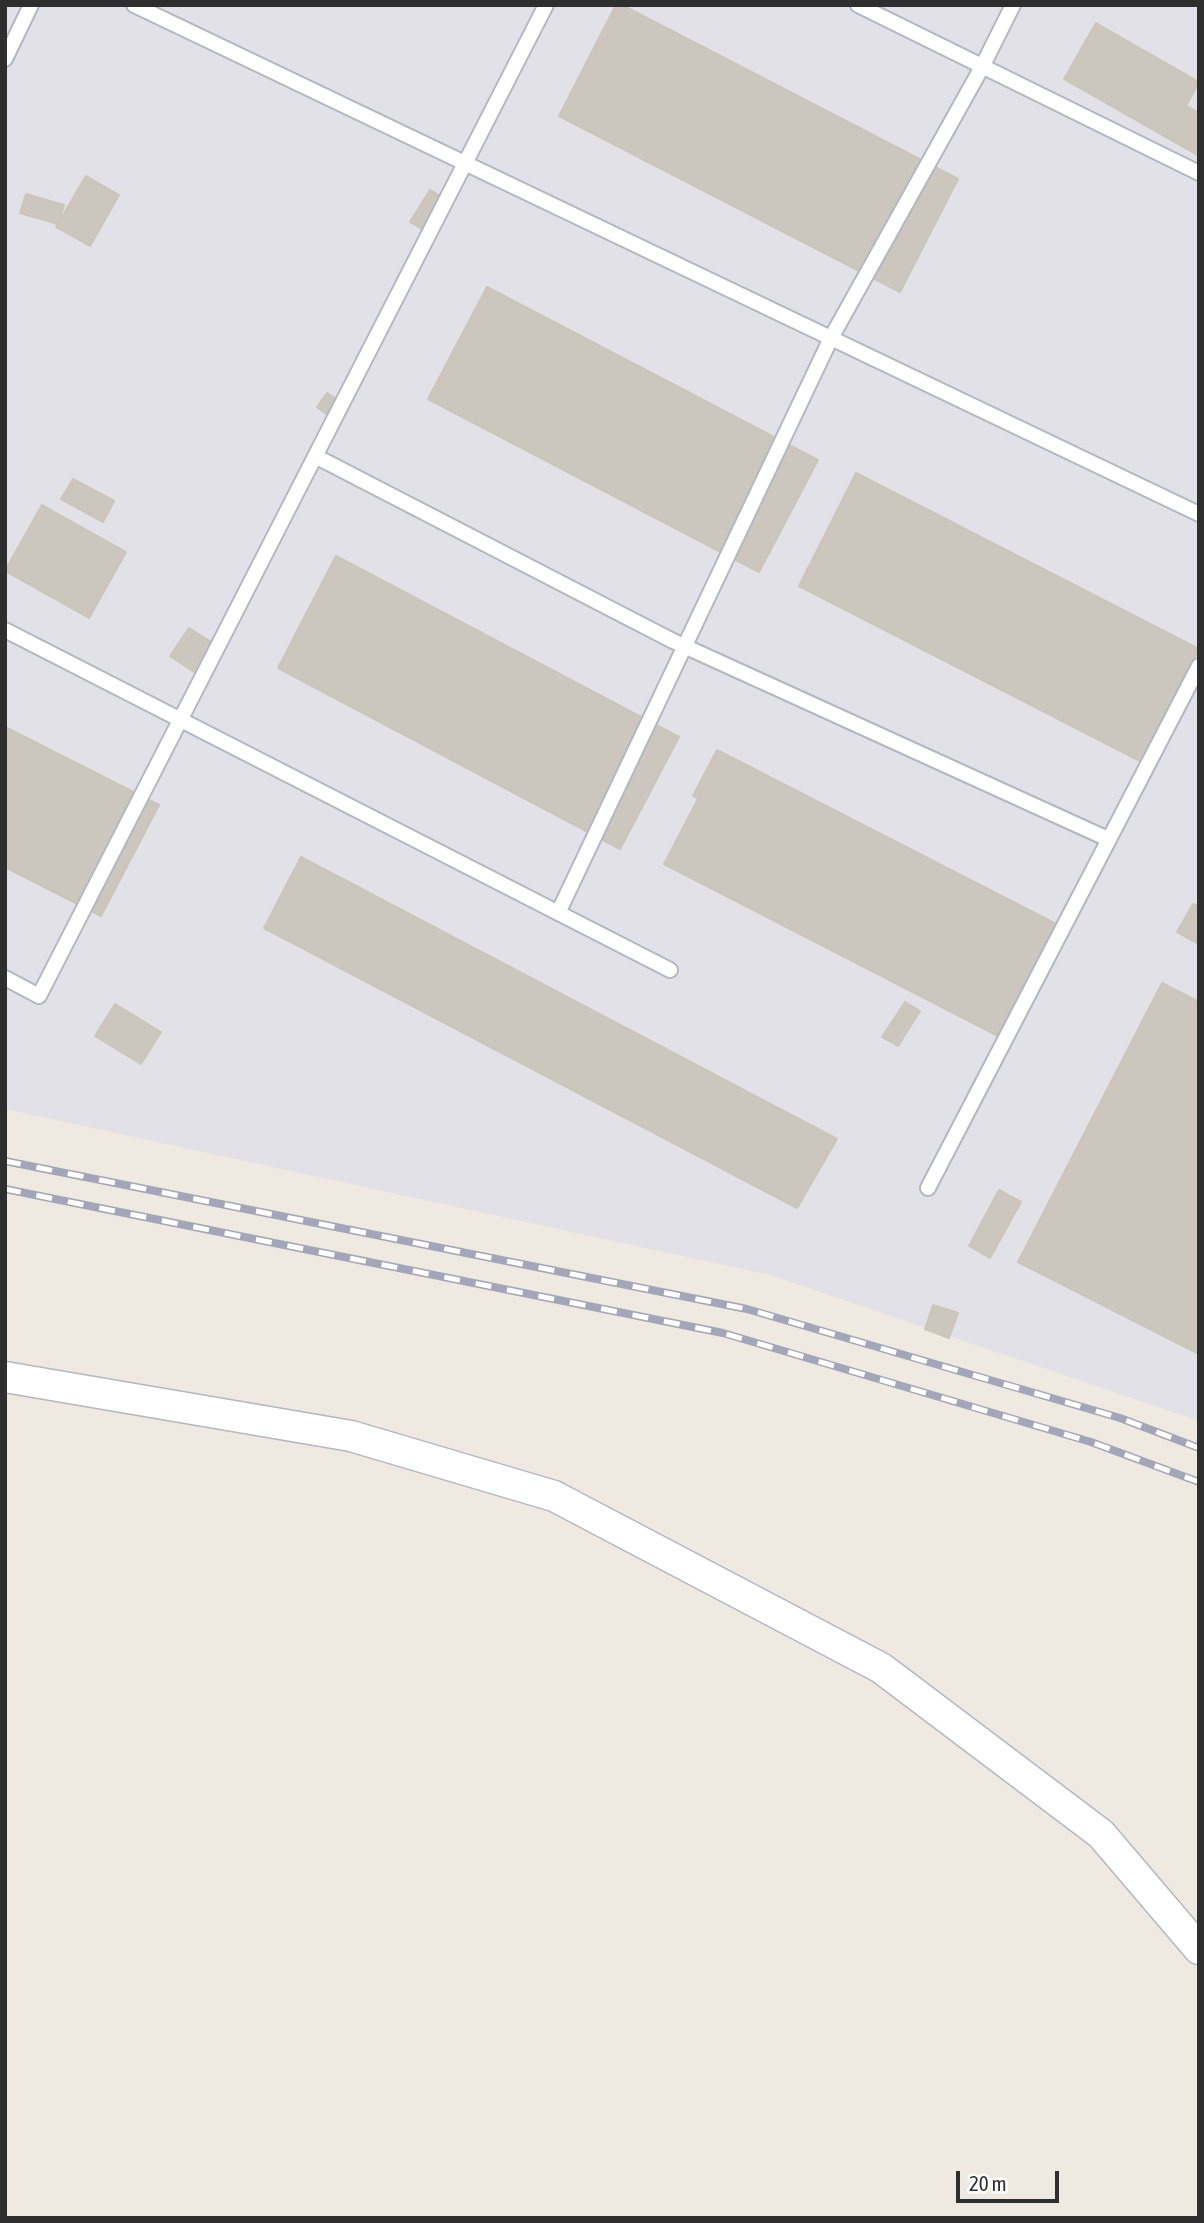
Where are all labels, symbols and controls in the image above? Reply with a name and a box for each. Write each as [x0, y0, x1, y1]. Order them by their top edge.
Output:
scale bar [959, 2156, 1062, 2200]
text: 20 m [969, 2171, 1007, 2195]

